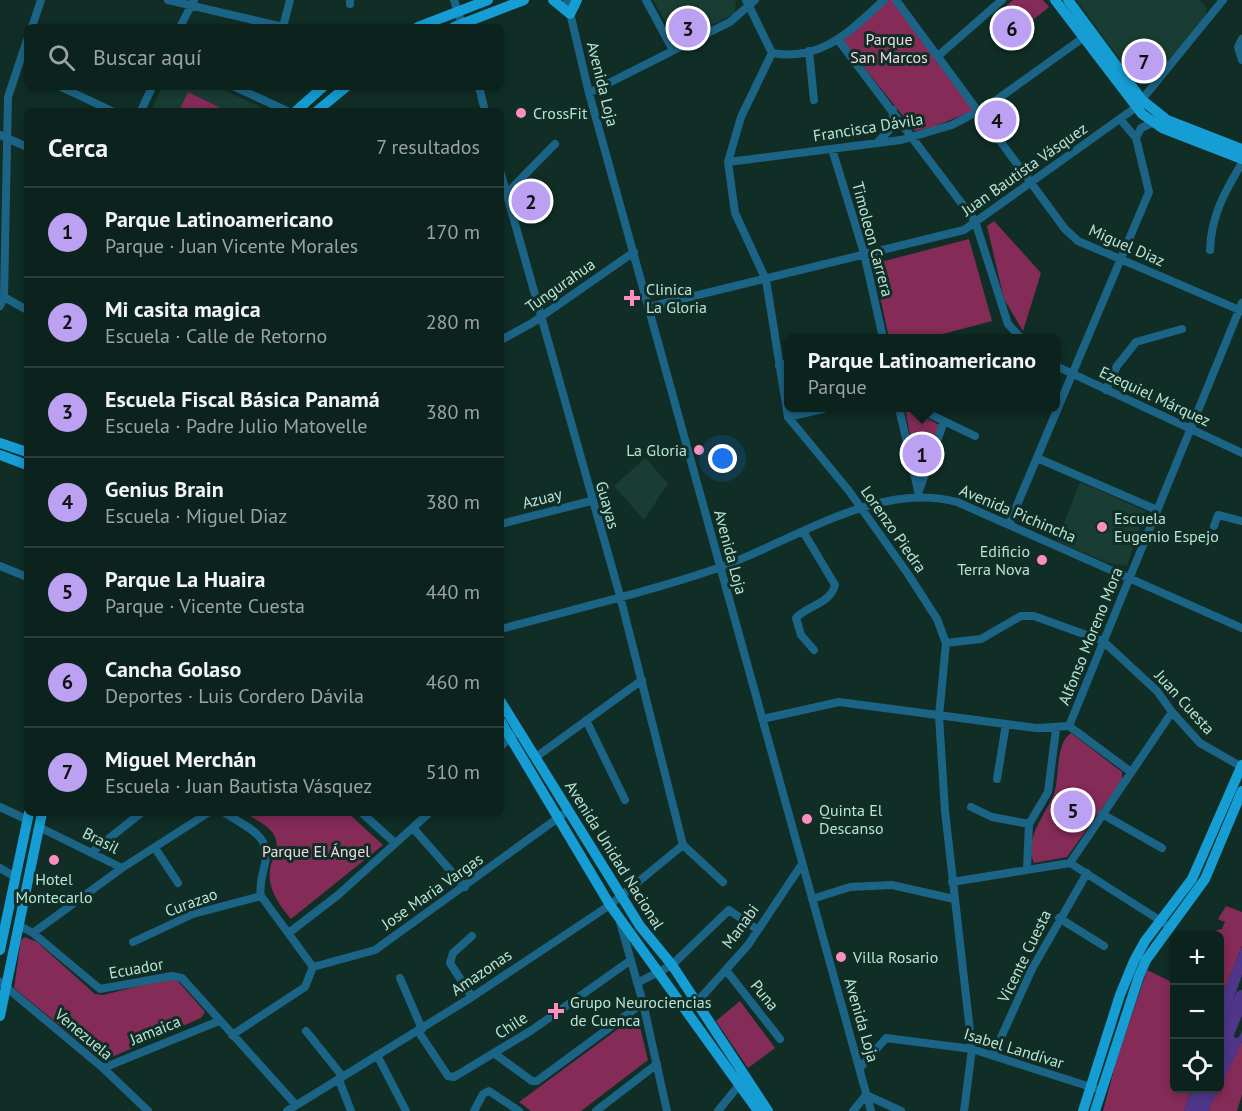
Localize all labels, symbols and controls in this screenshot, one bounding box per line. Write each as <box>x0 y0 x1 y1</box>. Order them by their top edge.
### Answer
pin: 3 <box>668 6 708 51</box>
pin: 6 <box>992 6 1032 51</box>
search box <box>24 24 504 90</box>
park label: Parque San Marcos <box>850 29 928 67</box>
pin: 7 <box>1124 38 1164 84</box>
street label: Avenida Loja <box>583 40 623 128</box>
icon: search <box>45 41 78 74</box>
text: Buscar aquí <box>93 43 202 71</box>
pin: 4 <box>978 98 1016 142</box>
place label: CrossFit <box>533 103 588 123</box>
marker: CrossFit <box>514 106 528 120</box>
street label: Francisca Dávila <box>812 108 924 146</box>
street label: Juan Bautista Vásquez <box>956 118 1091 221</box>
text: Cerca <box>48 131 108 164</box>
text: 7 resultados <box>376 134 480 160</box>
pin: 2 <box>512 178 550 224</box>
street label: Timoleon Carrera <box>848 179 898 299</box>
text: Parque Latinoamericano <box>105 205 333 233</box>
text: 1 <box>62 219 73 245</box>
text: 170 m <box>426 219 480 245</box>
street label: Miguel Diaz <box>1086 219 1168 271</box>
text: Parque · Juan Vicente Morales <box>105 233 358 259</box>
street label: Tungurahua <box>521 254 599 316</box>
place label: Clinica La Gloria <box>646 279 707 317</box>
marker: Clinica La Gloria <box>623 289 641 307</box>
text: Mi casita magica <box>105 295 261 323</box>
text: 2 <box>62 309 73 335</box>
text: 280 m <box>426 309 480 335</box>
text: Escuela · Calle de Retorno <box>105 323 327 349</box>
popup <box>784 334 1060 412</box>
text: Parque Latinoamericano <box>808 346 1036 374</box>
street label: Ezequiel Márquez <box>1096 362 1214 430</box>
text: Parque <box>808 374 867 400</box>
text: Escuela Fiscal Básica Panamá <box>105 385 380 413</box>
text: 3 <box>62 399 73 425</box>
text: 380 m <box>426 399 480 425</box>
text: Escuela · Padre Julio Matovelle <box>105 413 367 439</box>
pin: 1 <box>902 432 942 476</box>
place label: La Gloria <box>626 440 687 460</box>
marker: La Gloria <box>692 443 706 457</box>
your location <box>708 444 737 473</box>
text: Genius Brain <box>105 475 224 503</box>
street label: Guayas <box>592 479 624 531</box>
street label: Avenida Pichincha <box>957 479 1079 547</box>
street label: Lorenzo Piedra <box>857 482 931 576</box>
street label: Azuay <box>520 483 564 513</box>
text: 4 <box>62 489 73 515</box>
text: 380 m <box>426 489 480 515</box>
text: Escuela · Miguel Diaz <box>105 503 287 529</box>
street label: Avenida Loja <box>710 508 752 596</box>
place label: Escuela Eugenio Espejo <box>1114 508 1219 546</box>
marker: Escuela Eugenio Espejo <box>1095 520 1109 534</box>
place label: Edificio Terra Nova <box>957 541 1030 579</box>
marker: Edificio Terra Nova <box>1035 553 1049 567</box>
street label: Alfonso Moreno Mora <box>1053 564 1127 708</box>
text: Parque La Huaira <box>105 565 265 593</box>
text: 5 <box>62 579 73 605</box>
text: 440 m <box>426 579 480 605</box>
text: Parque · Vicente Cuesta <box>105 593 305 619</box>
text: Cancha Golaso <box>105 655 241 683</box>
street label: Juan Cuesta <box>1150 665 1219 738</box>
text: 6 <box>62 669 73 695</box>
text: 460 m <box>426 669 480 695</box>
text: Deportes · Luis Cordero Dávila <box>105 683 364 709</box>
text: Miguel Merchán <box>105 745 256 773</box>
text: 7 <box>62 759 73 785</box>
text: 510 m <box>426 759 480 785</box>
text: Escuela · Juan Bautista Vásquez <box>105 773 372 799</box>
street label: Avenida Unidad Nacional <box>561 777 669 933</box>
pin: 5 <box>1054 788 1092 832</box>
place label: Quinta El Descanso <box>819 800 884 838</box>
marker: Quinta El Descanso <box>800 812 814 826</box>
street label: Brasil <box>79 822 123 858</box>
park label: Parque El Ángel <box>262 841 370 861</box>
street label: Jose Maria Vargas <box>377 848 487 934</box>
marker: Hotel Montecarlo <box>47 853 61 867</box>
place label: Hotel Montecarlo <box>15 869 93 907</box>
street label: Curazao <box>162 883 220 921</box>
street label: Manabi <box>717 900 763 952</box>
street label: Vicente Cuesta <box>993 906 1055 1006</box>
map controls <box>1170 931 1224 1093</box>
button: + <box>1170 931 1224 985</box>
street label: Amazonas <box>447 944 515 1000</box>
place label: Villa Rosario <box>852 947 938 967</box>
marker: Villa Rosario <box>834 950 848 964</box>
street label: Ecuador <box>107 953 165 983</box>
street label: Puna <box>747 976 783 1014</box>
street label: Avenida Loja <box>840 976 884 1064</box>
button: − <box>1170 985 1224 1039</box>
place label: Grupo Neurociencias de Cuenca <box>570 992 712 1030</box>
marker: Grupo Neurociencias de Cuenca <box>547 1002 565 1020</box>
street label: Venezuela <box>50 1003 117 1064</box>
street label: Chile <box>491 1007 531 1043</box>
street label: Jamaica <box>126 1011 183 1050</box>
street label: Isabel Landívar <box>962 1023 1067 1073</box>
button: locate <box>1170 1039 1224 1093</box>

